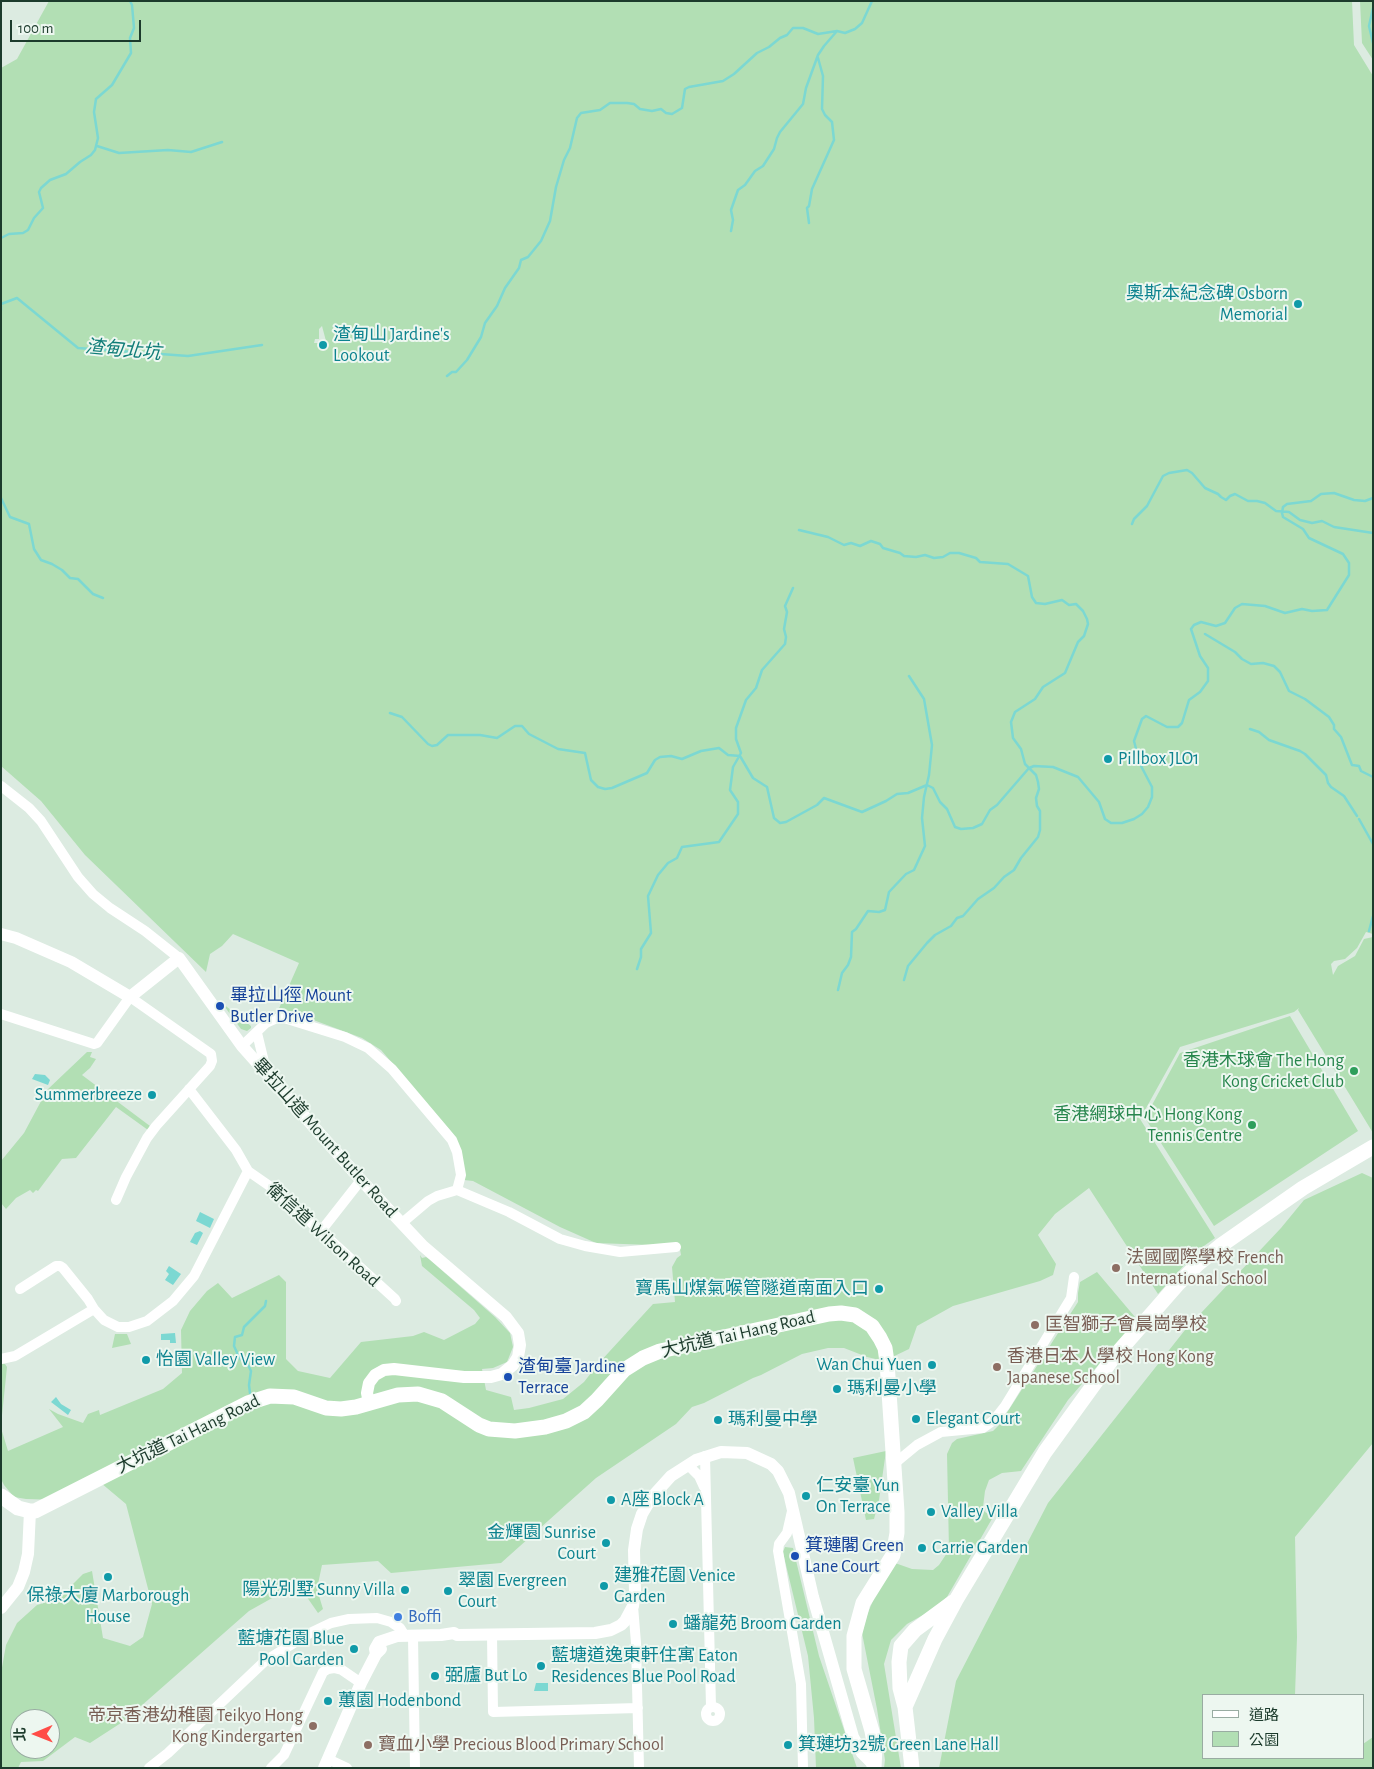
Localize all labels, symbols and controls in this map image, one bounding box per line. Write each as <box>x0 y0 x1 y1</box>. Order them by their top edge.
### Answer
scale bar <box>12 10 144 42</box>
text: 100 m <box>18 21 53 36</box>
place label: 奧斯本紀念碑 Osborn Memorial <box>1126 283 1288 326</box>
marker: 奧斯本紀念碑 Osborn Memorial <box>1292 298 1304 310</box>
place label: 渣甸山 Jardine's Lookout <box>333 324 450 366</box>
water label: 渣甸北坑 <box>84 335 162 365</box>
marker: 渣甸山 Jardine's Lookout <box>317 339 329 351</box>
place label: Pillbox JLO1 <box>1118 748 1199 770</box>
marker: Pillbox JLO1 <box>1102 753 1114 765</box>
place label: 畢拉山徑 Mount Butler Drive <box>230 985 352 1028</box>
marker: 畢拉山徑 Mount Butler Drive <box>214 1000 226 1012</box>
place label: 香港木球會 The Hong Kong Cricket Club <box>1183 1050 1344 1092</box>
street label: 畢拉山道 Mount Butler Road <box>248 1054 402 1222</box>
marker: 香港木球會 The Hong Kong Cricket Club <box>1348 1065 1360 1077</box>
place label: Summerbreeze <box>35 1084 142 1106</box>
marker: Summerbreeze <box>146 1089 158 1101</box>
place label: 香港網球中心 Hong Kong Tennis Centre <box>1053 1104 1242 1146</box>
marker: 香港網球中心 Hong Kong Tennis Centre <box>1246 1119 1258 1131</box>
street label: 衛信道 Wilson Road <box>262 1178 384 1292</box>
place label: 法國國際學校 French International School <box>1126 1247 1284 1290</box>
marker: 法國國際學校 French International School <box>1110 1262 1122 1274</box>
place label: 寶馬山煤氣喉管隧道南面入口 <box>635 1278 869 1300</box>
marker: 寶馬山煤氣喉管隧道南面入口 <box>873 1283 885 1295</box>
street label: 大坑道 Tai Hang Road <box>659 1306 817 1362</box>
place label: 匡智獅子會晨崗學校 <box>1045 1314 1207 1336</box>
marker: 匡智獅子會晨崗學校 <box>1029 1319 1041 1331</box>
place label: 香港日本人學校 Hong Kong Japanese School <box>1007 1346 1214 1388</box>
place label: 怡園 Valley View <box>156 1349 275 1371</box>
marker: 怡園 Valley View <box>140 1354 152 1366</box>
place label: Wan Chui Yuen <box>816 1354 922 1376</box>
place label: 渣甸臺 Jardine Terrace <box>518 1356 625 1398</box>
marker: Wan Chui Yuen <box>926 1359 938 1371</box>
marker: 香港日本人學校 Hong Kong Japanese School <box>991 1361 1003 1373</box>
marker: 渣甸臺 Jardine Terrace <box>502 1371 514 1383</box>
place label: 瑪利曼小學 <box>847 1378 937 1400</box>
marker: 瑪利曼小學 <box>831 1383 843 1395</box>
street label: 大坑道 Tai Hang Road <box>113 1390 263 1478</box>
place label: Elegant Court <box>926 1408 1020 1430</box>
place label: 瑪利曼中學 <box>728 1409 818 1431</box>
marker: Elegant Court <box>910 1413 922 1425</box>
marker: 瑪利曼中學 <box>712 1414 724 1426</box>
place label: 仁安臺 Yun On Terrace <box>816 1475 900 1518</box>
place label: A座 Block A <box>621 1489 704 1511</box>
marker: 仁安臺 Yun On Terrace <box>800 1490 812 1502</box>
marker: A座 Block A <box>605 1494 617 1506</box>
place label: Valley Villa <box>941 1501 1018 1523</box>
marker: Valley Villa <box>925 1506 937 1518</box>
place label: 金輝園 Sunrise Court <box>487 1522 596 1565</box>
place label: 箕璉閣 Green Lane Court <box>805 1535 904 1578</box>
marker: 金輝園 Sunrise Court <box>600 1537 612 1549</box>
place label: Carrie Garden <box>932 1537 1028 1559</box>
marker: Carrie Garden <box>916 1542 928 1554</box>
marker: 箕璉閣 Green Lane Court <box>789 1550 801 1562</box>
place label: 建雅花園 Venice Garden <box>614 1565 735 1608</box>
place label: 翠園 Evergreen Court <box>458 1570 567 1612</box>
marker: 保祿大廈 Marborough House <box>102 1571 114 1583</box>
place label: 陽光別墅 Sunny Villa <box>242 1579 395 1601</box>
marker: 建雅花園 Venice Garden <box>598 1580 610 1592</box>
marker: 陽光別墅 Sunny Villa <box>399 1584 411 1596</box>
place label: 保祿大廈 Marborough House <box>27 1585 189 1628</box>
marker: 翠園 Evergreen Court <box>442 1585 454 1597</box>
place label: Boffi <box>408 1606 441 1628</box>
marker: Boffi <box>392 1611 404 1623</box>
place label: 蟠龍苑 Broom Garden <box>683 1613 842 1635</box>
marker: 蟠龍苑 Broom Garden <box>667 1618 679 1630</box>
place label: 藍塘花園 Blue Pool Garden <box>237 1628 344 1670</box>
marker: 藍塘花園 Blue Pool Garden <box>348 1643 360 1655</box>
place label: 藍塘道逸東軒住寓 Eaton Residences Blue Pool Road <box>551 1645 738 1688</box>
marker: 藍塘道逸東軒住寓 Eaton Residences Blue Pool Road <box>535 1660 547 1672</box>
place label: 弼廬 But Lo <box>445 1665 528 1687</box>
marker: 弼廬 But Lo <box>429 1670 441 1682</box>
place label: 蕙園 Hodenbond <box>338 1690 461 1712</box>
legend <box>1202 1694 1364 1759</box>
marker: 蕙園 Hodenbond <box>322 1695 334 1707</box>
place label: 帝京香港幼稚園 Teikyo Hong Kong Kindergarten <box>88 1705 303 1748</box>
text: 道路 <box>1249 1708 1279 1723</box>
north arrow <box>10 1709 60 1759</box>
marker: 帝京香港幼稚園 Teikyo Hong Kong Kindergarten <box>307 1720 319 1732</box>
text: 北 <box>14 1727 28 1741</box>
text: 公園 <box>1249 1733 1279 1748</box>
place label: 寶血小學 Precious Blood Primary School <box>378 1734 664 1756</box>
place label: 箕璉坊32號 Green Lane Hall <box>798 1734 999 1756</box>
marker: 寶血小學 Precious Blood Primary School <box>362 1739 374 1751</box>
marker: 箕璉坊32號 Green Lane Hall <box>782 1739 794 1751</box>

